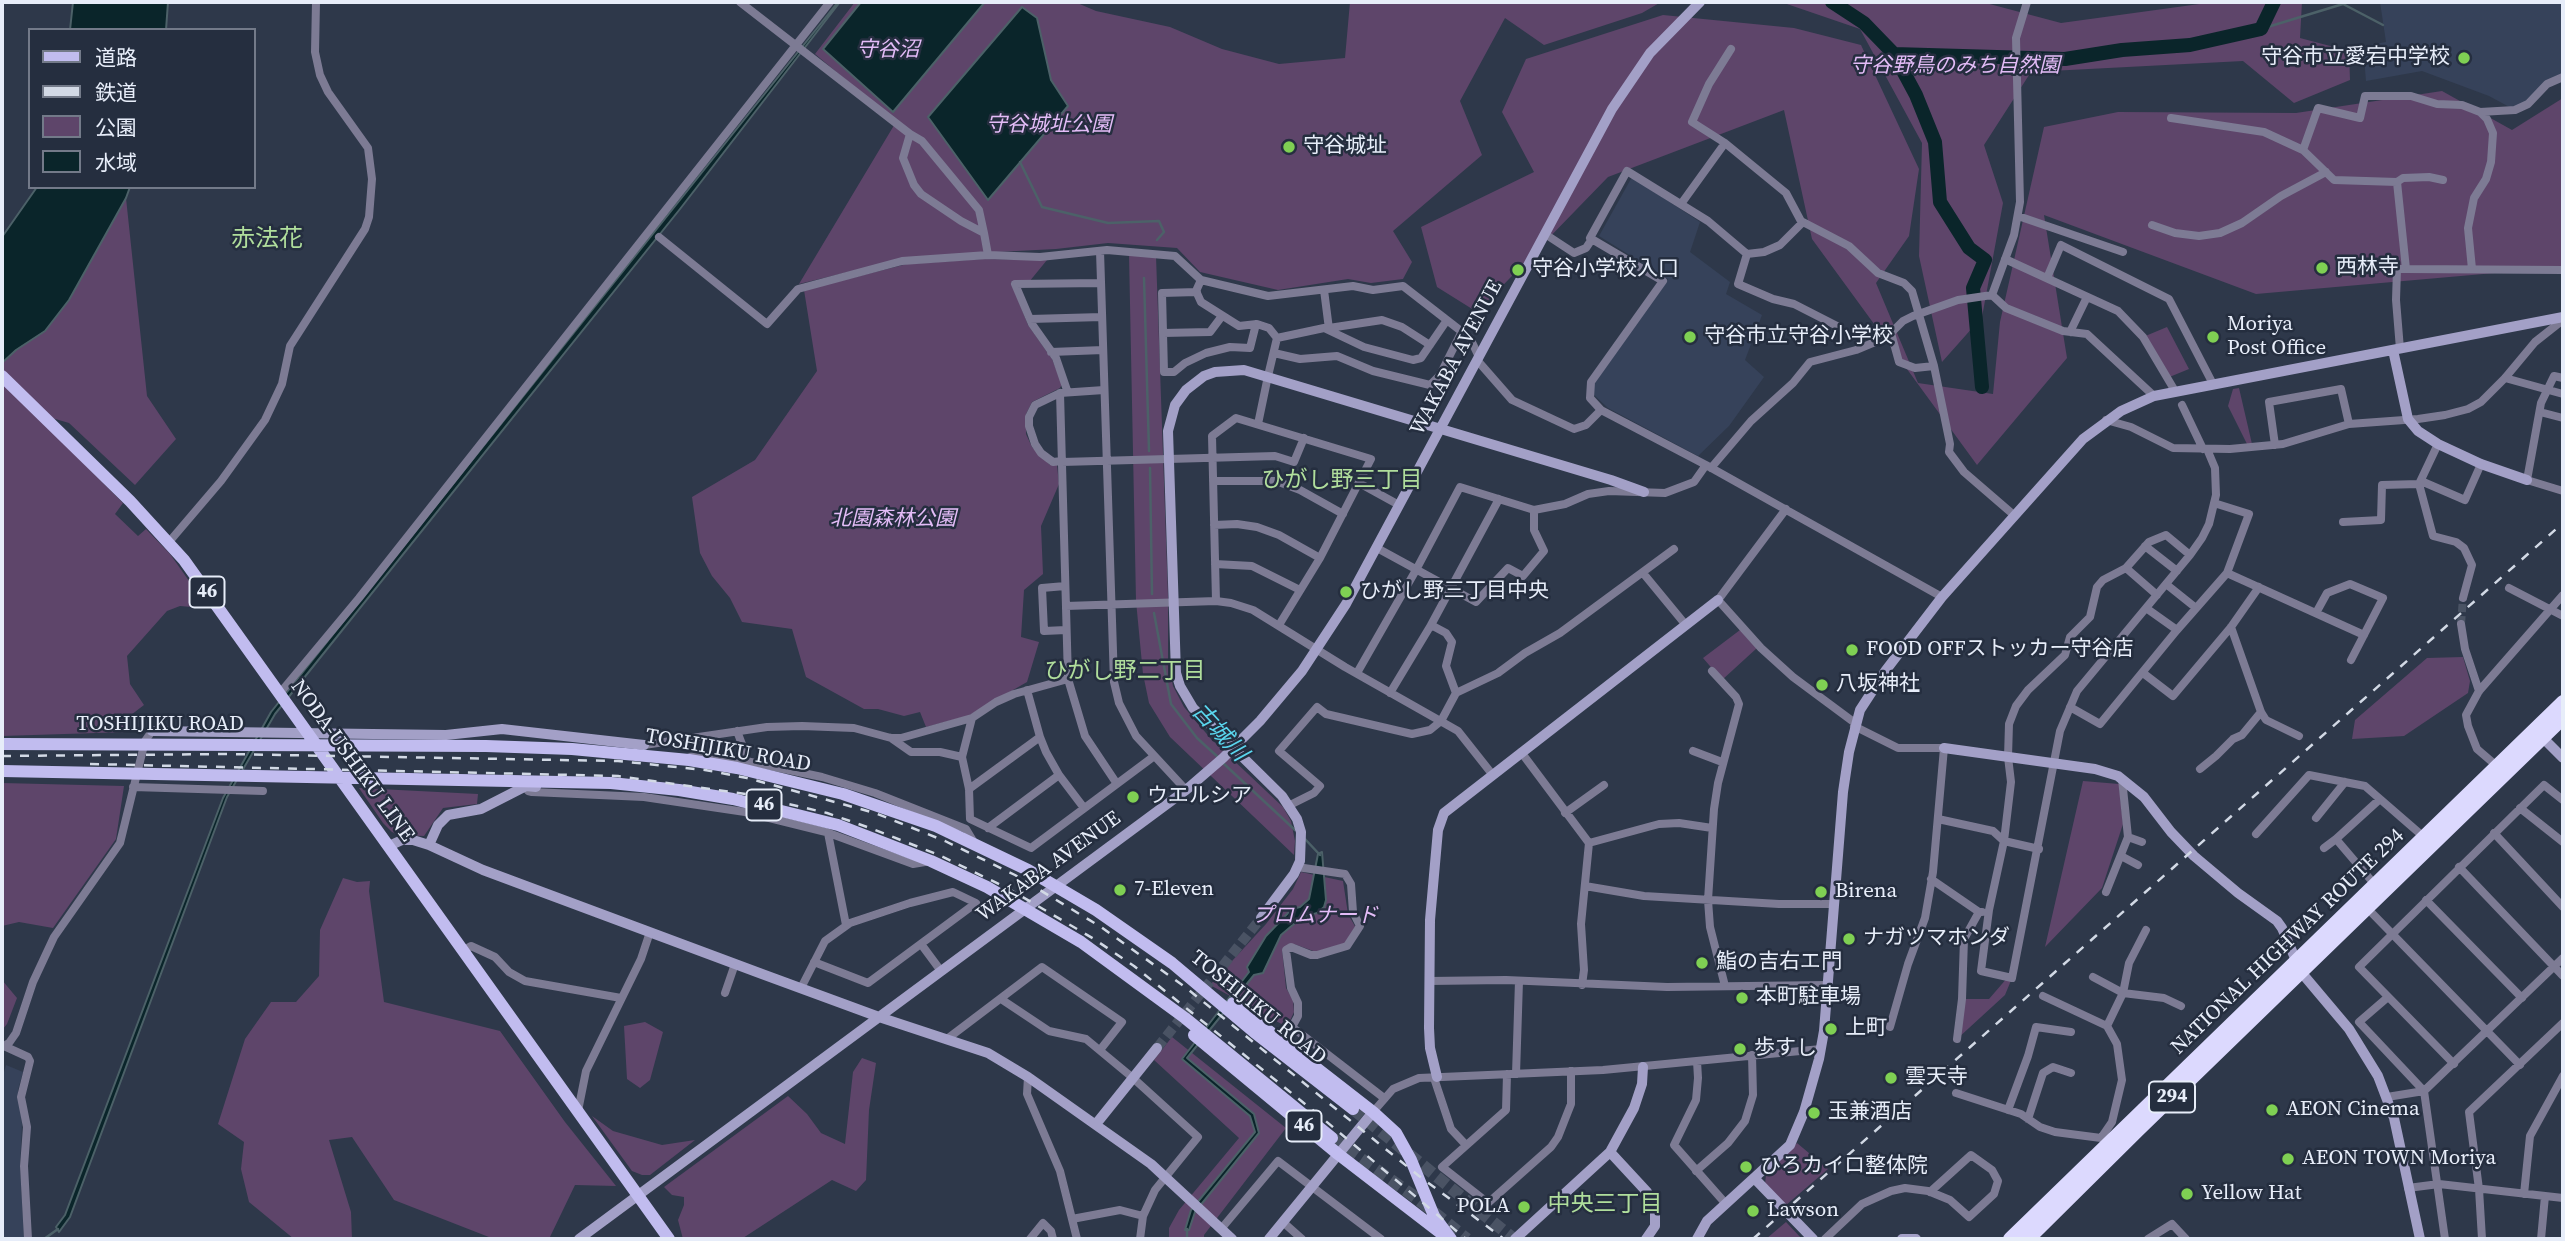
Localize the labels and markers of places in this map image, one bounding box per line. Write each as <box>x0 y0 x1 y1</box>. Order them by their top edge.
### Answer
place label: 守谷市立愛宕中学校 <box>2261 45 2450 71</box>
marker: 守谷市立愛宕中学校 <box>2456 50 2472 66</box>
place label: 守谷城址 <box>1303 134 1387 160</box>
marker: 守谷城址 <box>1281 139 1297 155</box>
place label: 西林寺 <box>2336 255 2399 281</box>
place label: 守谷小学校入口 <box>1532 257 1679 283</box>
marker: 西林寺 <box>2314 260 2330 276</box>
marker: 守谷小学校入口 <box>1510 262 1526 278</box>
place label: Moriya Post Office <box>2227 312 2326 362</box>
place label: 守谷市立守谷小学校 <box>1704 324 1893 350</box>
marker: 守谷市立守谷小学校 <box>1682 329 1698 345</box>
marker: Moriya Post Office <box>2205 329 2221 345</box>
place label: ひがし野三丁目中央 <box>1360 579 1549 605</box>
marker: ひがし野三丁目中央 <box>1338 584 1354 600</box>
place label: FOOD OFFストッカー守谷店 <box>1866 637 2134 663</box>
marker: FOOD OFFストッカー守谷店 <box>1844 642 1860 658</box>
place label: 八坂神社 <box>1836 672 1920 698</box>
marker: 八坂神社 <box>1814 677 1830 693</box>
place label: ウエルシア <box>1147 784 1252 810</box>
marker: ウエルシア <box>1125 789 1141 805</box>
place label: 7-Eleven <box>1134 877 1214 903</box>
place label: Birena <box>1835 879 1897 905</box>
marker: 7-Eleven <box>1112 882 1128 898</box>
marker: Birena <box>1813 884 1829 900</box>
place label: ナガツマホンダ <box>1863 926 2010 952</box>
marker: ナガツマホンダ <box>1841 931 1857 947</box>
place label: 鮨の吉右エ門 <box>1716 950 1842 976</box>
marker: 鮨の吉右エ門 <box>1694 955 1710 971</box>
place label: 本町駐車場 <box>1756 985 1861 1011</box>
marker: 本町駐車場 <box>1734 990 1750 1006</box>
place label: 上町 <box>1845 1016 1887 1042</box>
marker: 上町 <box>1823 1021 1839 1037</box>
place label: 歩すし <box>1754 1036 1817 1062</box>
marker: 歩すし <box>1732 1041 1748 1057</box>
place label: 雲天寺 <box>1905 1065 1968 1091</box>
marker: 雲天寺 <box>1883 1070 1899 1086</box>
place label: AEON Cinema <box>2286 1097 2420 1123</box>
place label: 玉兼酒店 <box>1828 1100 1912 1126</box>
marker: AEON Cinema <box>2264 1102 2280 1118</box>
marker: 玉兼酒店 <box>1806 1105 1822 1121</box>
place label: AEON TOWN Moriya <box>2302 1146 2496 1172</box>
marker: AEON TOWN Moriya <box>2280 1151 2296 1167</box>
place label: ひろカイロ整体院 <box>1760 1154 1928 1180</box>
marker: ひろカイロ整体院 <box>1738 1159 1754 1175</box>
place label: Yellow Hat <box>2201 1181 2302 1207</box>
marker: Yellow Hat <box>2179 1186 2195 1202</box>
place label: POLA <box>1457 1194 1510 1220</box>
place label: Lawson <box>1767 1198 1839 1224</box>
marker: POLA <box>1516 1199 1532 1215</box>
marker: Lawson <box>1745 1203 1761 1219</box>

